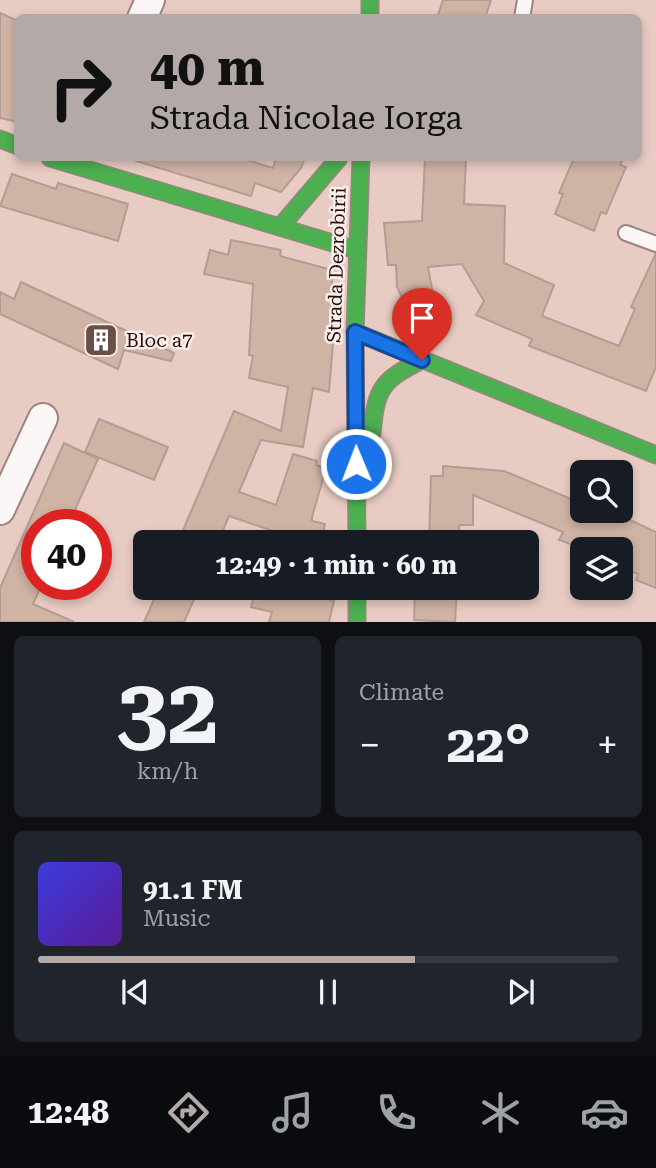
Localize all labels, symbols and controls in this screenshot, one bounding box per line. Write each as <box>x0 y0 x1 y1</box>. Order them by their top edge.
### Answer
text: 40 m <box>150 40 265 97</box>
icon: right <box>35 42 126 133</box>
text: Strada Nicolae Iorga <box>150 99 462 137</box>
street label: Strada Dezrobirii <box>322 187 351 343</box>
pin <box>392 288 452 360</box>
icon: arrive <box>403 299 441 337</box>
building icon: Bloc a7 <box>82 321 120 359</box>
place label: Bloc a7 <box>126 329 193 352</box>
position arrow <box>319 427 393 501</box>
map controls <box>570 460 633 600</box>
button: search <box>570 460 633 523</box>
speed limit sign: 40 <box>21 509 112 600</box>
button: layers <box>570 537 633 600</box>
text: 12:49 · 1 min · 60 m <box>215 550 457 580</box>
text: 32 <box>117 659 218 765</box>
text: Climate <box>359 679 444 706</box>
text: 22° <box>446 714 531 775</box>
text: − <box>359 723 380 767</box>
text: + <box>597 723 618 767</box>
text: km/h <box>137 758 198 785</box>
text: 91.1 FM <box>143 875 243 905</box>
text: Music <box>143 905 210 932</box>
icon: previous <box>116 973 154 1011</box>
icon: pause <box>309 973 347 1011</box>
icon: next <box>502 973 540 1011</box>
icon: directions <box>164 1088 213 1137</box>
icon: music <box>268 1088 317 1137</box>
icon: phone <box>372 1088 421 1137</box>
icon: climate <box>476 1088 525 1137</box>
icon: car <box>580 1088 629 1137</box>
text: 12:48 <box>27 1093 109 1131</box>

